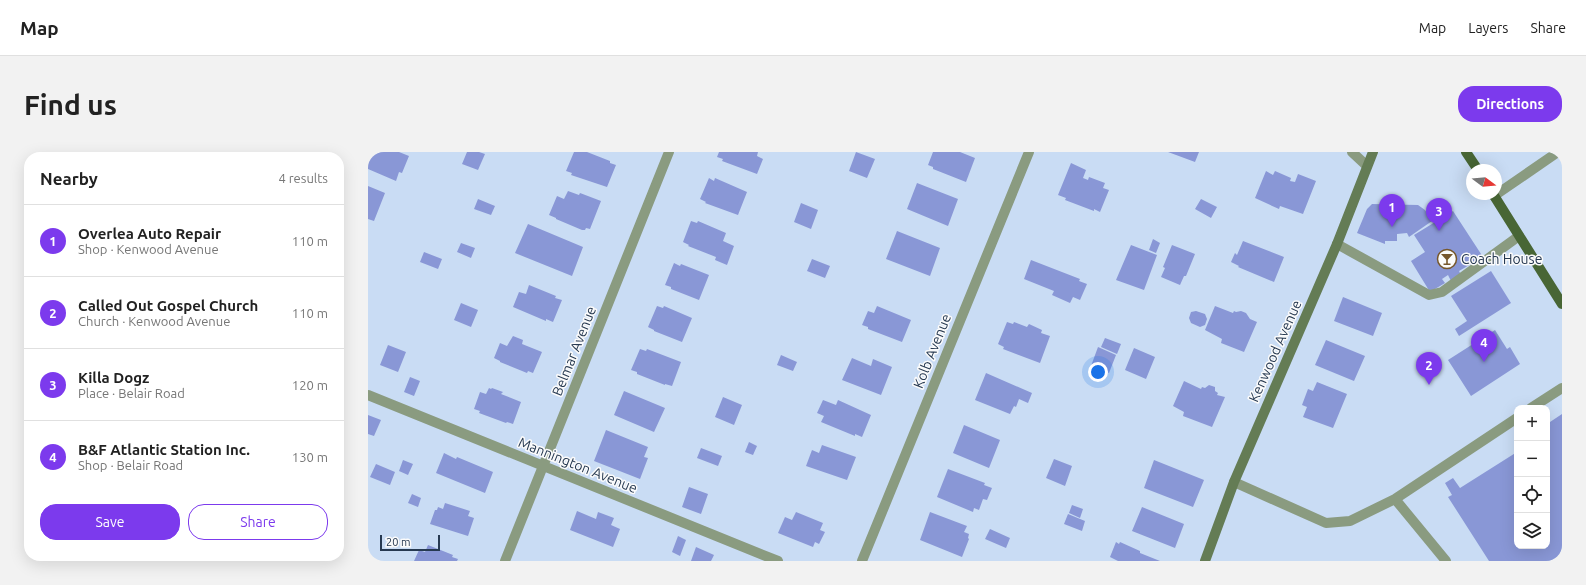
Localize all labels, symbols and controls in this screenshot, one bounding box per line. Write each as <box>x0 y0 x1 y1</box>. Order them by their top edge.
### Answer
text: Map <box>20 17 59 39</box>
text: Map <box>1419 20 1446 36</box>
text: Layers <box>1468 20 1508 36</box>
text: Share <box>1530 20 1566 36</box>
button: Directions <box>1458 86 1562 122</box>
text: Find us <box>24 89 117 120</box>
north arrow <box>1466 164 1502 200</box>
text: Nearby <box>40 169 98 188</box>
text: 4 results <box>278 171 328 185</box>
pin: 1 <box>1379 194 1405 227</box>
pin: 3 <box>1426 198 1452 231</box>
text: Overlea Auto Repair <box>78 225 221 242</box>
text: 1 <box>49 234 57 248</box>
text: 110 m <box>292 234 328 248</box>
text: Shop · Kenwood Avenue <box>78 242 219 256</box>
bar icon: Coach House <box>1436 248 1458 270</box>
place label: Coach House <box>1461 251 1542 267</box>
text: Called Out Gospel Church <box>78 297 258 314</box>
street label: Kenwood Avenue <box>1245 298 1305 404</box>
street label: Belmar Avenue <box>549 304 599 398</box>
text: 2 <box>49 306 57 320</box>
text: 110 m <box>292 306 328 320</box>
street label: Kolb Avenue <box>910 311 954 391</box>
text: Church · Kenwood Avenue <box>78 314 230 328</box>
pin: 4 <box>1471 329 1497 362</box>
pin: 2 <box>1416 352 1442 385</box>
your location <box>1088 362 1108 382</box>
text: Killa Dogz <box>78 369 149 386</box>
text: 3 <box>49 378 57 392</box>
text: 120 m <box>292 378 328 392</box>
text: Place · Belair Road <box>78 386 185 400</box>
map controls <box>1514 405 1550 549</box>
button: + <box>1514 405 1550 441</box>
street label: Mannington Avenue <box>516 434 640 496</box>
text: B&F Atlantic Station Inc. <box>78 441 250 458</box>
button: − <box>1514 441 1550 477</box>
text: 4 <box>49 450 57 464</box>
text: 130 m <box>292 450 328 464</box>
text: Shop · Belair Road <box>78 458 183 472</box>
button: locate <box>1514 477 1550 513</box>
button: Save <box>40 504 180 540</box>
button: Share <box>188 504 328 540</box>
button: layers <box>1514 513 1550 549</box>
scale bar <box>380 533 440 552</box>
text: 20 m <box>386 536 410 548</box>

